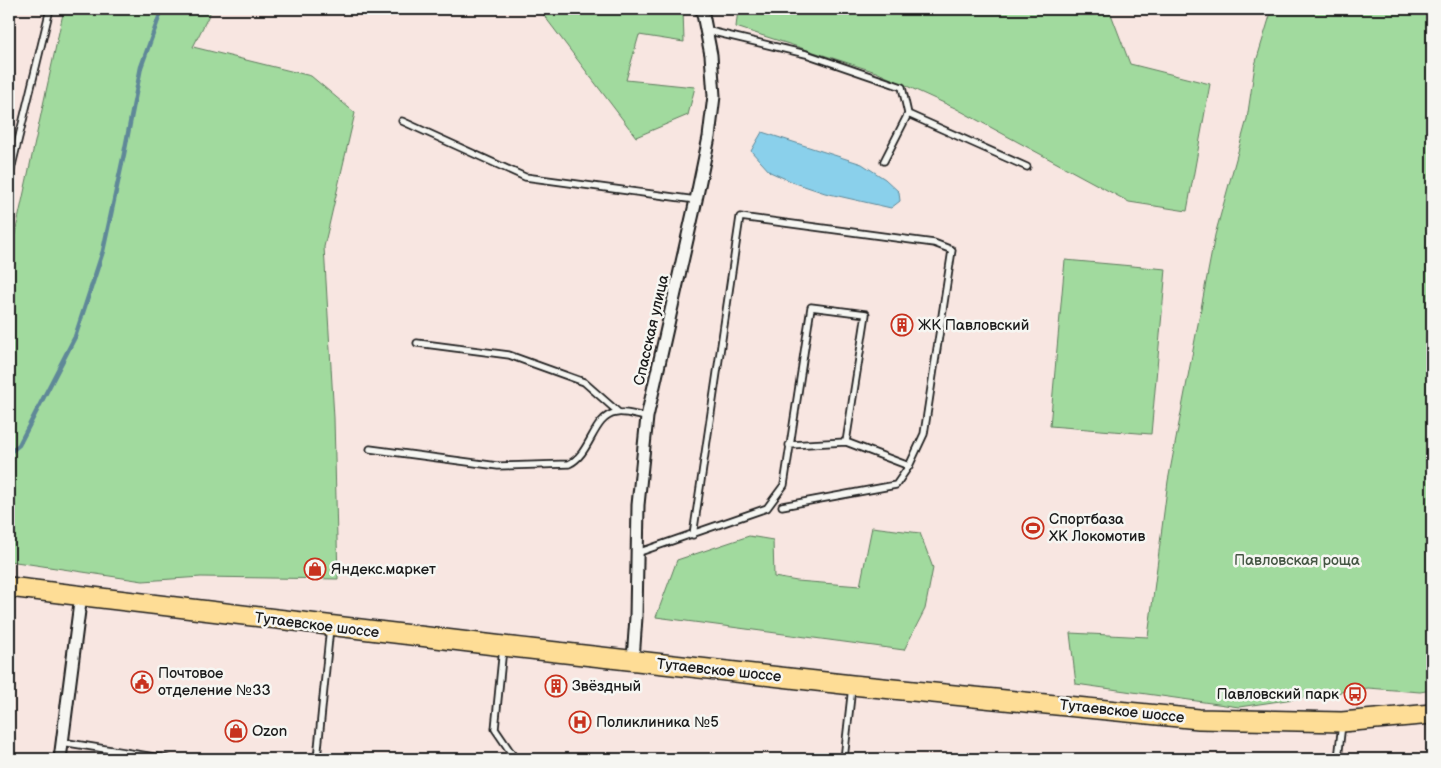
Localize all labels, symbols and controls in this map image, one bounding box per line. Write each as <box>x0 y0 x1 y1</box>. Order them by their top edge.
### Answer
street label: Спасская улица <box>630 273 673 387</box>
building icon: ЖК Павловский <box>890 313 914 337</box>
place label: ЖК Павловский <box>918 316 1029 335</box>
place label: Спортбаза ХК Локомотив <box>1049 510 1145 546</box>
sports icon: Спортбаза ХК Локомотив <box>1021 516 1045 540</box>
park label: Павловская роща <box>1234 551 1360 570</box>
shop icon: Яндекс.маркет <box>303 557 327 581</box>
place label: Яндекс.маркет <box>331 560 436 579</box>
street label: Тутаевское шоссе <box>254 608 380 643</box>
street label: Тутаевское шоссе <box>656 655 782 686</box>
place label: Почтовое отделение №33 <box>158 664 271 700</box>
public building icon: Почтовое отделение №33 <box>130 670 154 694</box>
building icon: Звёздный <box>544 674 568 698</box>
place label: Звёздный <box>572 677 641 696</box>
bus stop icon: Павловский парк <box>1343 682 1367 706</box>
place label: Павловский парк <box>1217 685 1339 704</box>
street label: Тутаевское шоссе <box>1059 696 1185 727</box>
hospital icon: Поликлиника №5 <box>568 710 592 734</box>
place label: Поликлиника №5 <box>596 713 719 732</box>
shop icon: Ozon <box>224 719 248 743</box>
place label: Ozon <box>252 722 287 741</box>

